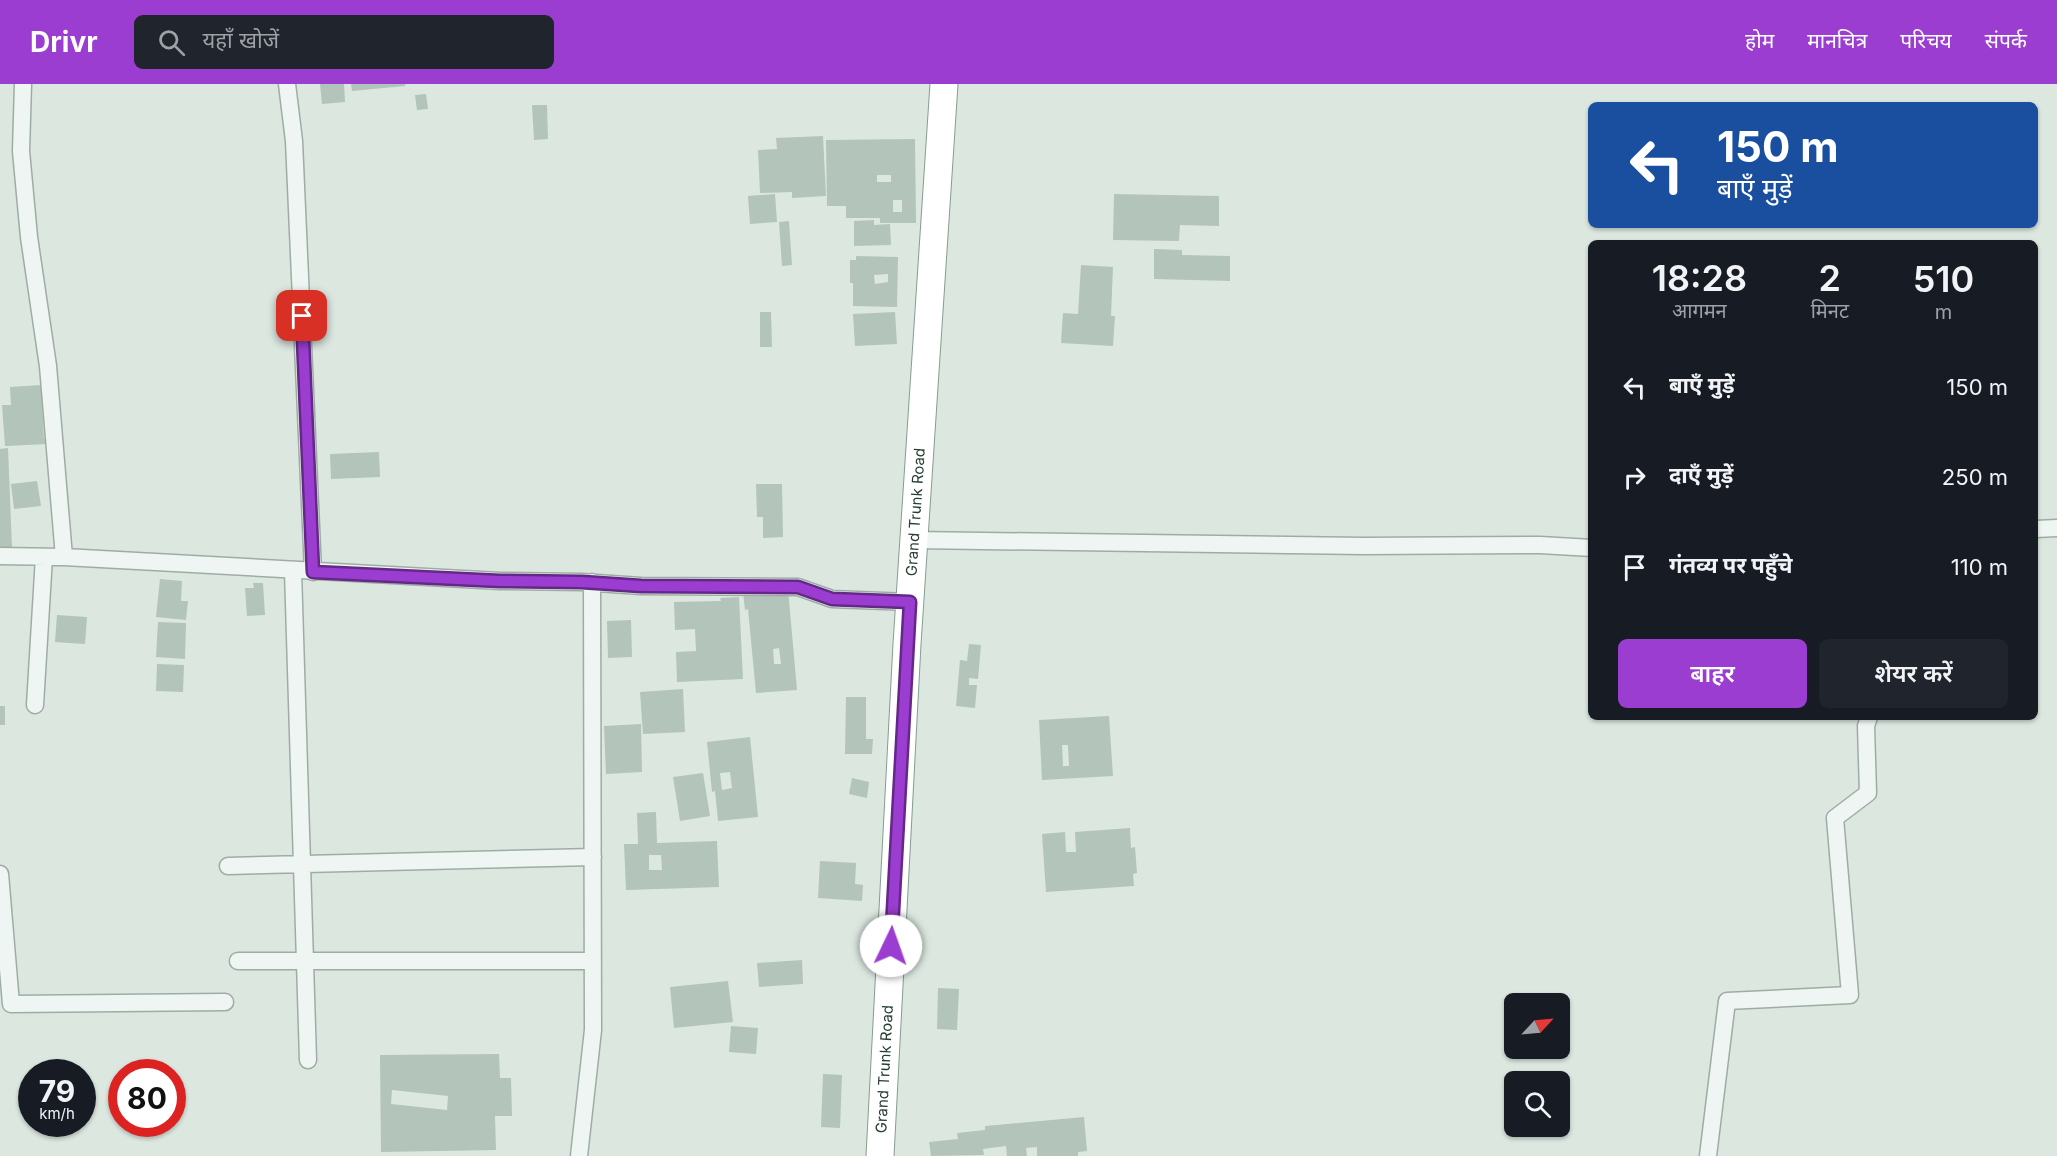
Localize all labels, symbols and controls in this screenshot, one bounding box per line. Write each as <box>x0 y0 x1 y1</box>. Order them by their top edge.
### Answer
search box <box>134 15 554 69</box>
text: Drivr <box>30 25 98 59</box>
icon: search <box>155 26 188 59</box>
text: यहाँ खोजें <box>203 27 279 53</box>
text: होम <box>1745 28 1774 53</box>
text: मानचित्र <box>1807 28 1867 53</box>
text: परिचय <box>1900 28 1952 53</box>
text: संपर्क <box>1985 28 2027 53</box>
text: 150 m <box>1717 121 1839 172</box>
icon: left <box>1618 126 1696 204</box>
text: बाएँ मुड़ें <box>1717 172 1793 205</box>
text: 18:28 <box>1652 256 1747 300</box>
text: 2 <box>1819 256 1841 300</box>
text: 510 <box>1913 257 1974 301</box>
pin <box>276 290 327 341</box>
icon: arrive <box>285 299 318 332</box>
text: आगमन <box>1672 299 1727 323</box>
text: मिनट <box>1811 299 1849 323</box>
text: m <box>1935 300 1952 324</box>
icon: left <box>1618 371 1651 404</box>
text: बाएँ मुड़ें <box>1669 372 1735 398</box>
text: 150 m <box>1946 374 2008 400</box>
street label: Grand Trunk Road <box>902 447 929 577</box>
icon: right <box>1618 461 1651 494</box>
text: दाएँ मुड़ें <box>1669 462 1733 488</box>
text: 250 m <box>1942 464 2008 490</box>
icon: arrive <box>1618 551 1651 584</box>
text: गंतव्य पर पहुँचे <box>1669 552 1793 578</box>
text: 110 m <box>1951 554 2008 580</box>
button: बाहर <box>1618 639 1807 708</box>
button: शेयर करें <box>1819 639 2008 708</box>
position arrow <box>859 914 923 978</box>
north arrow <box>1504 993 1570 1059</box>
map controls <box>1504 993 1570 1137</box>
street label: Grand Trunk Road <box>871 1004 897 1134</box>
speed limit sign: 80 <box>108 1059 186 1137</box>
button: search <box>1504 1071 1570 1137</box>
text: 79 <box>39 1073 75 1109</box>
text: km/h <box>39 1104 75 1123</box>

